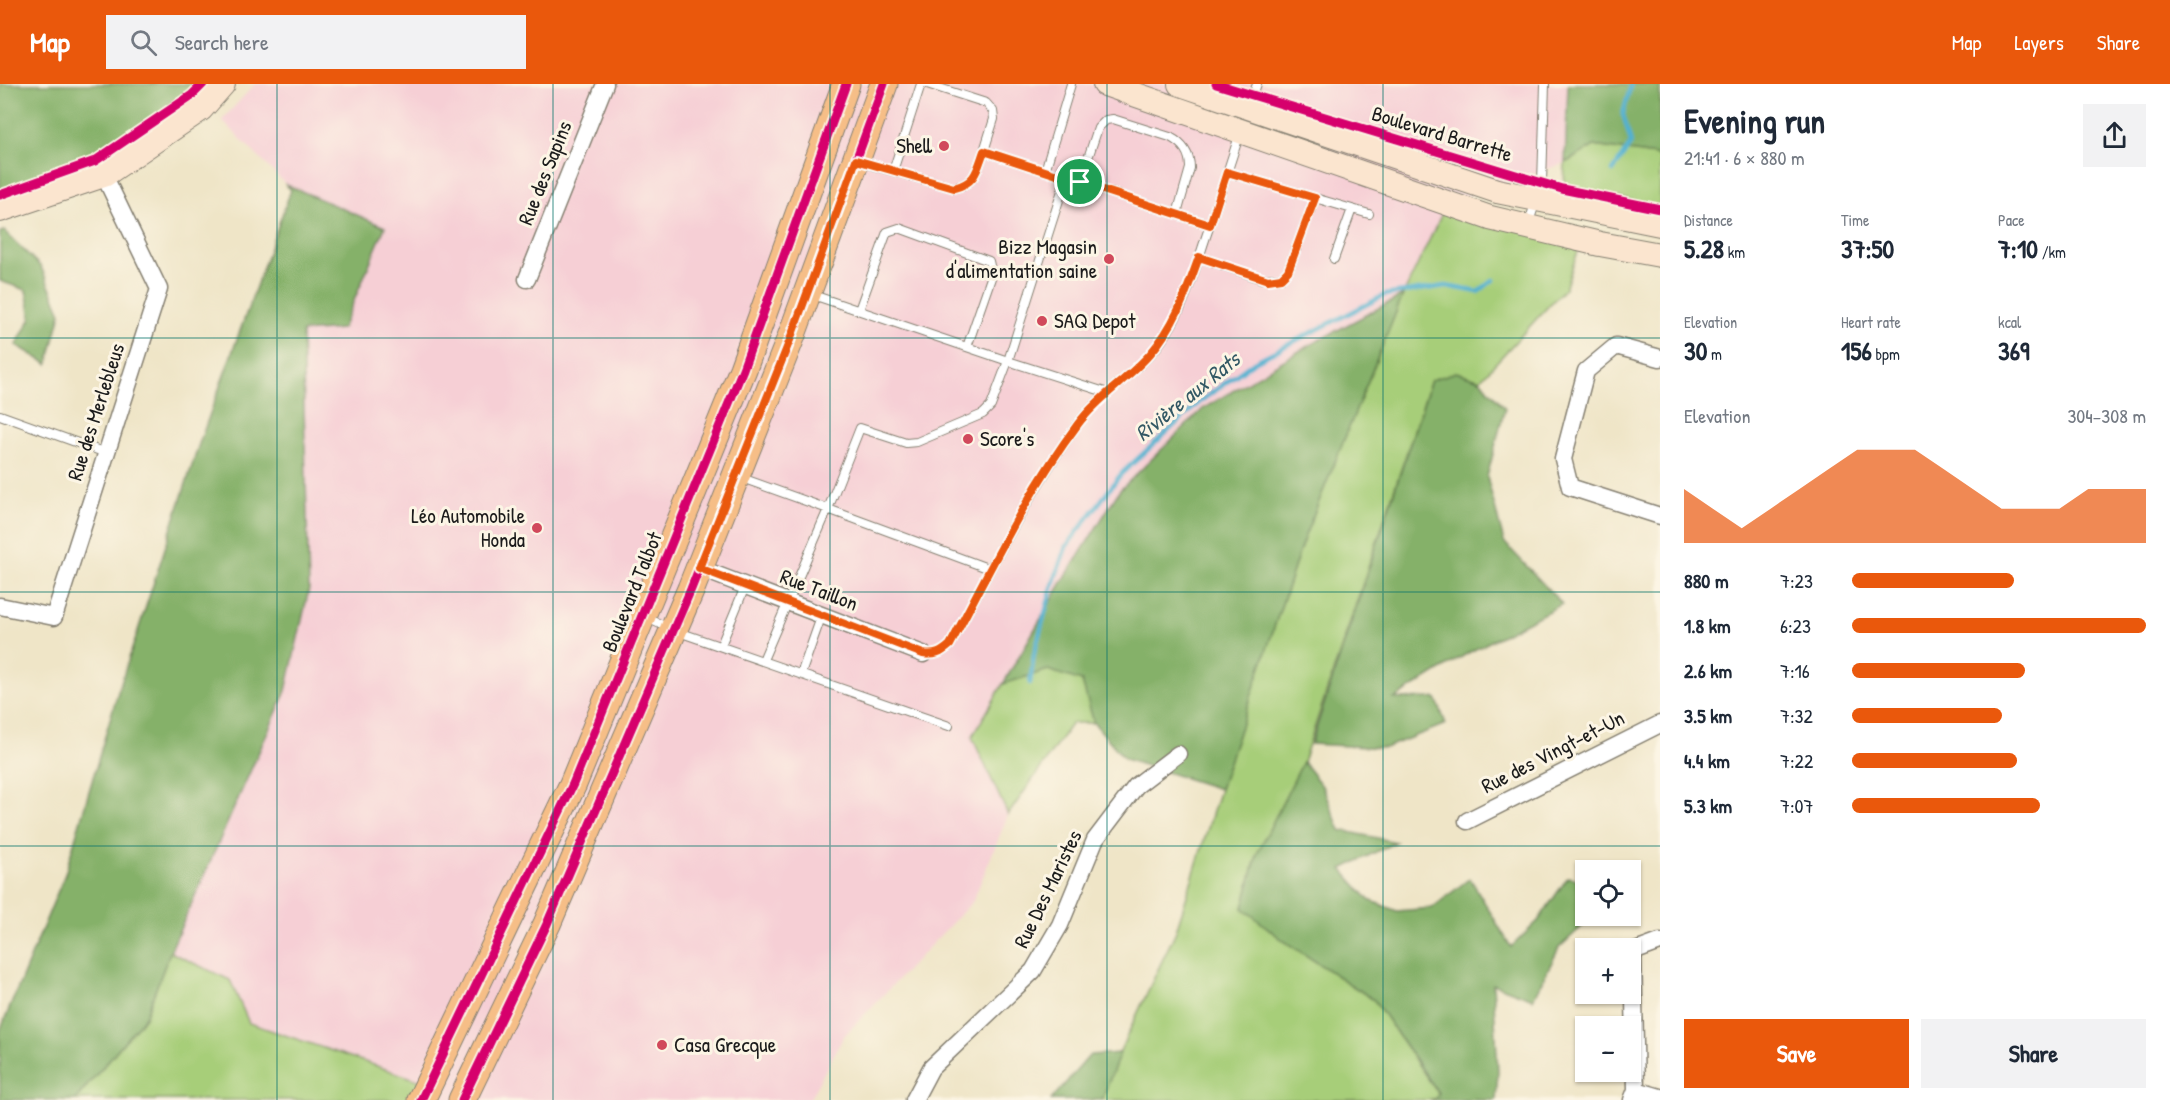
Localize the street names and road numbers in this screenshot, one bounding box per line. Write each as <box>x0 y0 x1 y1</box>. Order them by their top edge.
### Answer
street label: Boulevard Barrette <box>1368 98 1516 169</box>
street label: Rue des Sapins <box>511 117 579 229</box>
street label: Rue des Merlebleus <box>60 340 131 484</box>
street label: Boulevard Talbot <box>594 527 669 656</box>
street label: Rue Taillon <box>776 561 862 618</box>
street label: Rue des Vingt-et-Un <box>1476 703 1629 800</box>
street label: Rue Des Maristes <box>1007 825 1089 952</box>

